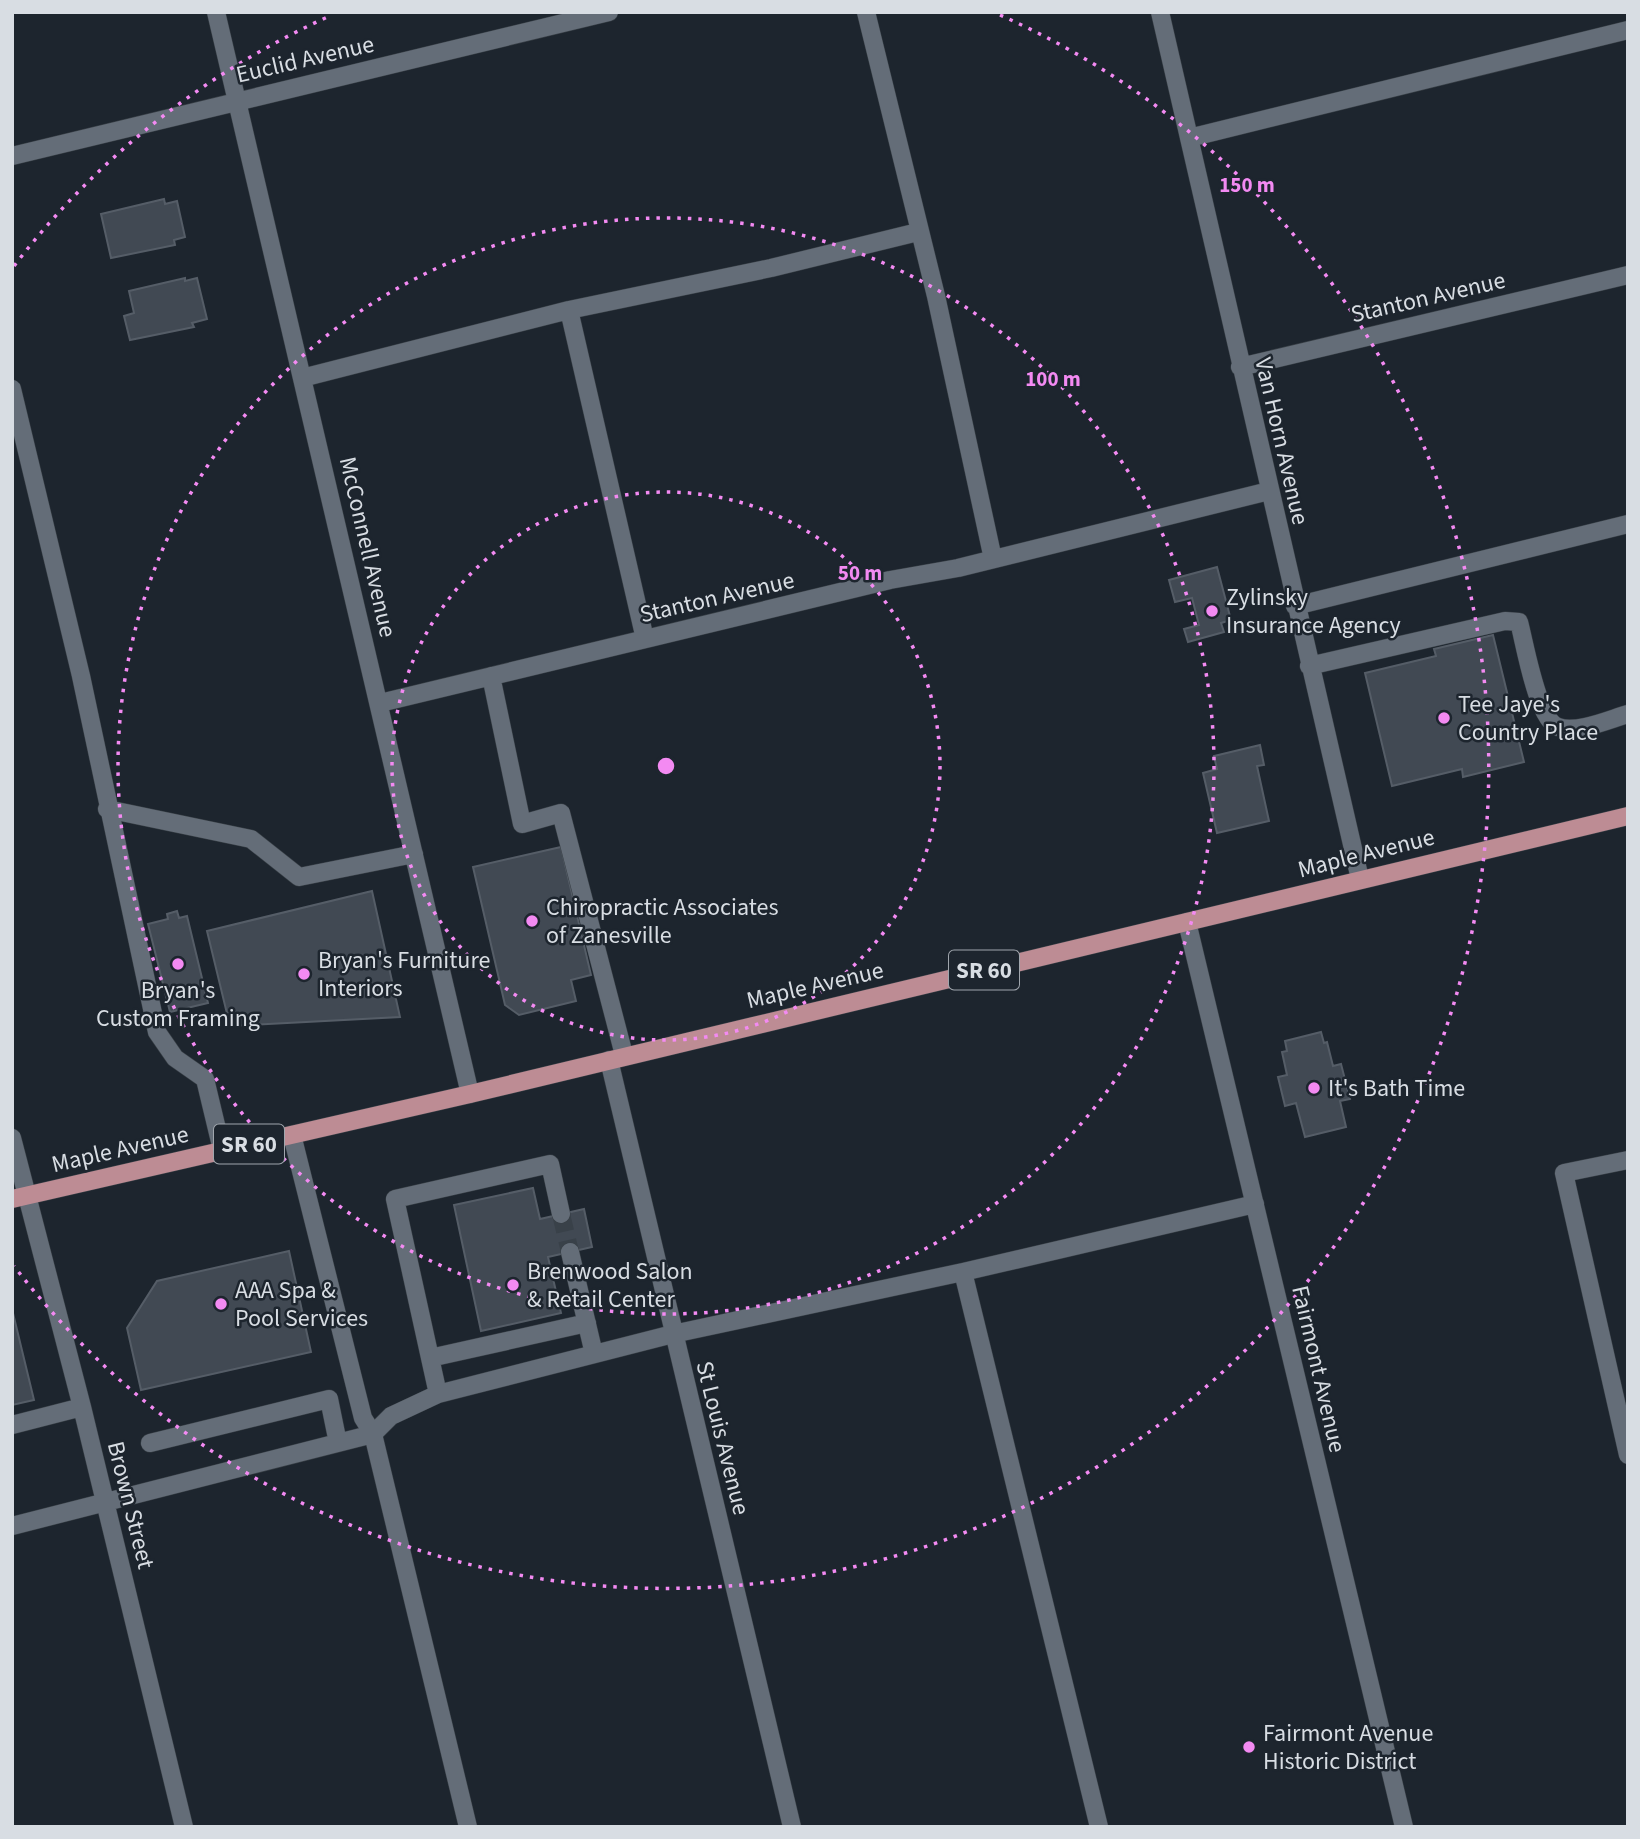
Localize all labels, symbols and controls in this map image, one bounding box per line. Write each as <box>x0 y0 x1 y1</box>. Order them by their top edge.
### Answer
street label: Euclid Avenue <box>233 27 378 92</box>
text: 150 m <box>1219 170 1275 200</box>
street label: Stanton Avenue <box>1347 263 1509 332</box>
street label: Van Horn Avenue <box>1245 354 1318 528</box>
text: 100 m <box>1025 364 1081 394</box>
street label: McConnell Avenue <box>330 453 405 641</box>
text: 50 m <box>838 558 882 588</box>
street label: Stanton Avenue <box>636 563 798 632</box>
place label: Zylinsky Insurance Agency <box>1226 580 1401 643</box>
marker: Zylinsky Insurance Agency <box>1204 603 1220 619</box>
place label: Tee Jaye's Country Place <box>1458 687 1598 750</box>
marker: Tee Jaye's Country Place <box>1436 710 1452 726</box>
centre of rings <box>654 754 678 778</box>
street label: Maple Avenue <box>1294 820 1438 887</box>
place label: Chiropractic Associates of Zanesville <box>546 890 778 953</box>
marker: Chiropractic Associates of Zanesville <box>524 913 540 929</box>
place label: Bryan's Furniture Interiors <box>318 943 490 1006</box>
road number: SR 60 <box>949 951 1019 990</box>
street label: Maple Avenue <box>743 953 887 1018</box>
marker: Bryan's Custom Framing <box>170 956 186 972</box>
marker: Bryan's Furniture Interiors <box>296 966 312 982</box>
place label: Bryan's Custom Framing <box>96 973 260 1036</box>
place label: It's Bath Time <box>1328 1071 1465 1106</box>
marker: It's Bath Time <box>1306 1080 1322 1096</box>
street label: Maple Avenue <box>48 1117 192 1182</box>
road number: SR 60 <box>214 1124 284 1163</box>
place label: Brenwood Salon & Retail Center <box>527 1254 693 1317</box>
place label: AAA Spa & Pool Services <box>235 1273 368 1336</box>
marker: Brenwood Salon & Retail Center <box>505 1277 521 1293</box>
street label: Fairmont Avenue <box>1282 1282 1355 1456</box>
marker: AAA Spa & Pool Services <box>213 1296 229 1312</box>
street label: St Louis Avenue <box>687 1358 759 1519</box>
street label: Brown Street <box>98 1438 163 1573</box>
place label: Fairmont Avenue Historic District <box>1263 1716 1433 1779</box>
marker: Fairmont Avenue Historic District <box>1241 1739 1257 1755</box>

